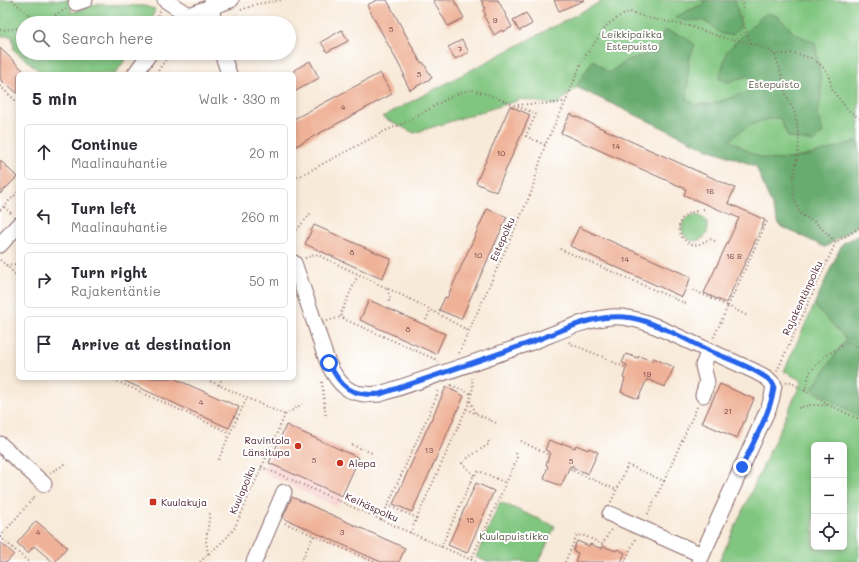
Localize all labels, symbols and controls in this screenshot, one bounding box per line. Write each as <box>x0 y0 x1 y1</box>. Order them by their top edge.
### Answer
house number: 9 <box>493 15 498 25</box>
search box <box>16 16 296 60</box>
house number: 5 <box>389 24 394 34</box>
icon: search <box>30 27 52 49</box>
park label: Leikkipaikka Estepuisto <box>602 27 662 53</box>
text: Search here <box>62 28 153 48</box>
house number: 7 <box>458 44 463 54</box>
house number: 5 <box>417 69 422 79</box>
park label: Estepuisto <box>748 77 800 91</box>
text: 5 min <box>32 87 77 109</box>
text: Walk · 330 m <box>199 90 280 107</box>
house number: 4 <box>341 102 346 112</box>
text: Continue <box>71 134 138 154</box>
icon: ahead <box>33 141 55 163</box>
house number: 14 <box>612 141 620 151</box>
text: 20 m <box>249 144 279 161</box>
house number: 10 <box>497 148 505 158</box>
text: Maalinauhantie <box>71 154 168 171</box>
house number: 16 <box>706 186 714 196</box>
text: Turn left <box>71 198 136 218</box>
icon: left <box>33 205 55 227</box>
text: 260 m <box>241 208 279 225</box>
street label: Estepolku <box>486 215 518 263</box>
text: Maalinauhantie <box>71 218 168 235</box>
house number: 8 <box>350 247 355 257</box>
house number: 10 <box>474 250 482 260</box>
house number: 16 B <box>726 251 742 261</box>
house number: 14 <box>621 254 629 264</box>
street label: Rajakentänpolku <box>779 258 825 338</box>
text: Turn right <box>71 262 148 282</box>
icon: right <box>33 269 55 291</box>
text: 50 m <box>249 272 279 289</box>
text: Rajakentäntie <box>71 282 161 299</box>
house number: 8 <box>406 324 411 334</box>
icon: arrive <box>33 333 55 355</box>
text: Arrive at destination <box>71 334 231 354</box>
route start <box>320 354 338 372</box>
house number: 19 <box>643 369 651 379</box>
house number: 4 <box>199 397 204 407</box>
house number: 21 <box>724 406 732 416</box>
place label: Ravintola Länsitupa <box>243 433 290 459</box>
marker: Ravintola Länsitupa <box>293 441 303 451</box>
map controls <box>811 442 847 550</box>
button: + <box>811 442 847 478</box>
house number: 13 <box>425 445 433 455</box>
house number: 5 <box>312 455 317 465</box>
place label: Alepa <box>348 456 376 470</box>
house number: 5 <box>569 456 574 466</box>
marker: Alepa <box>335 458 345 468</box>
route end <box>733 458 751 476</box>
street label: Kuulapolku <box>226 464 258 516</box>
button: − <box>811 478 847 514</box>
street label: Keihäspolku <box>343 489 401 525</box>
place label: Kuulakuja <box>161 495 207 509</box>
marker: Kuulakuja <box>148 497 158 507</box>
button: locate <box>811 514 847 550</box>
house number: 15 <box>466 515 474 525</box>
house number: 4 <box>36 527 41 537</box>
house number: 3 <box>340 527 345 537</box>
park label: Kuulapuistikko <box>479 529 549 543</box>

